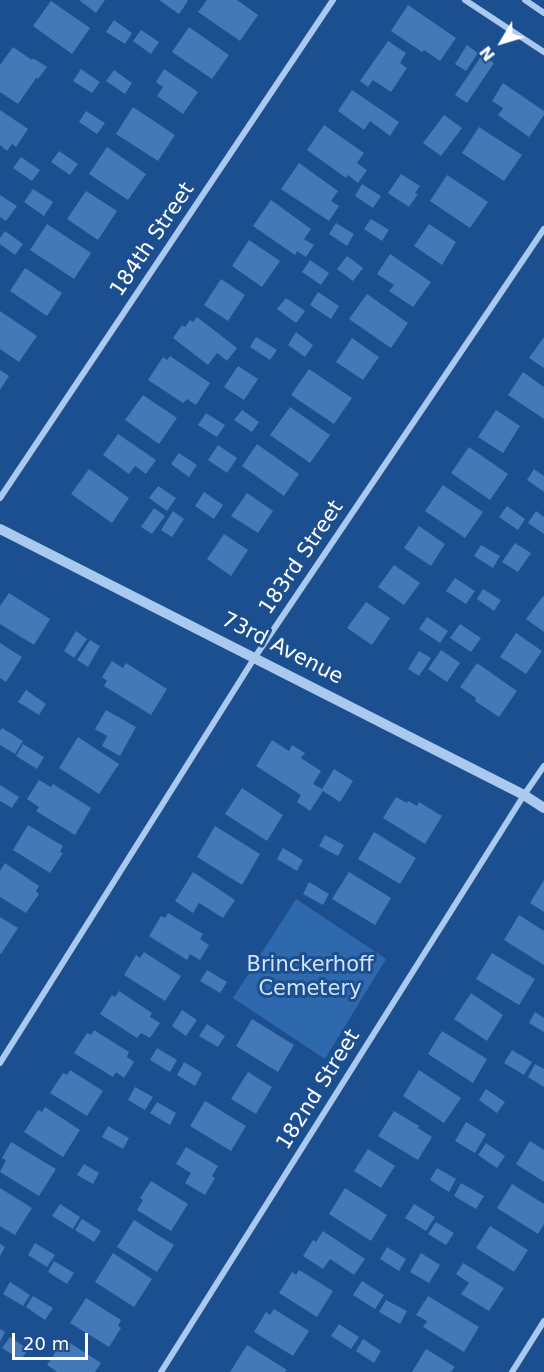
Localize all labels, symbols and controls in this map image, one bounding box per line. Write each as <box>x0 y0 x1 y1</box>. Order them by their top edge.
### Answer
north arrow <box>472 12 532 72</box>
text: N <box>476 42 499 65</box>
street label: 184th Street <box>106 178 200 302</box>
street label: 183rd Street <box>255 496 349 620</box>
street label: 73rd Avenue <box>217 608 347 690</box>
park label: Brinckerhoff Cemetery <box>247 953 373 1003</box>
street label: 182nd Street <box>272 1025 366 1155</box>
scale bar <box>15 1321 92 1359</box>
text: 20 m <box>23 1333 69 1354</box>

